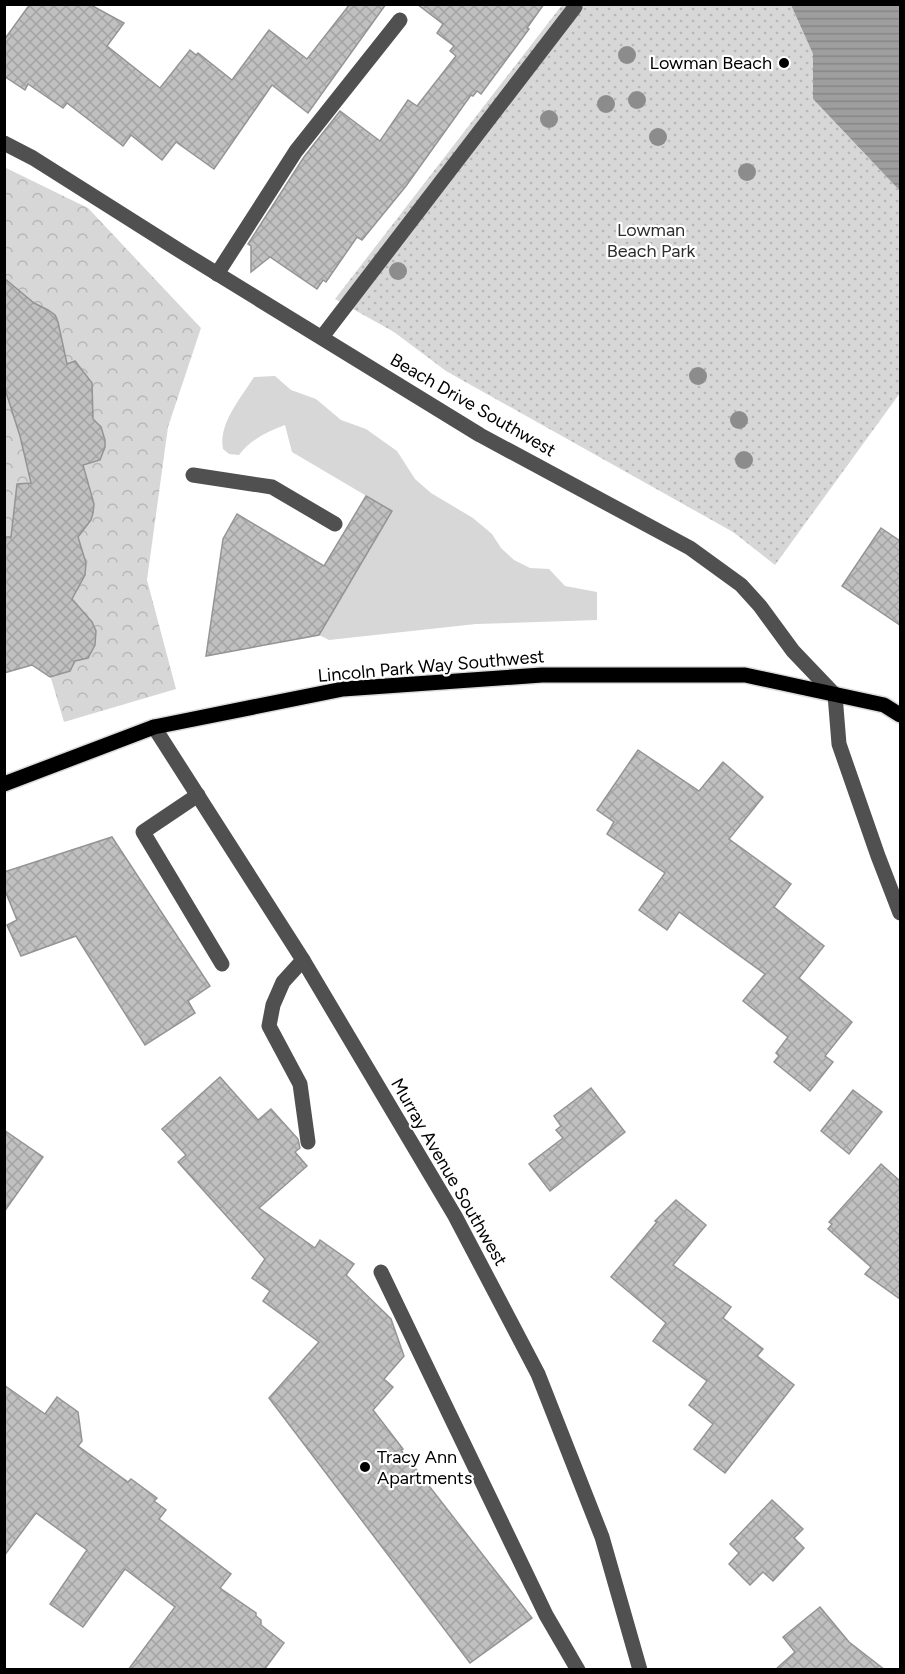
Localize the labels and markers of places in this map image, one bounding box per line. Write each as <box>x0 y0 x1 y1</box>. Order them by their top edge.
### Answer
place label: Lowman Beach <box>650 52 772 74</box>
marker: Lowman Beach <box>777 56 791 70</box>
place label: Tracy Ann Apartments <box>377 1446 472 1489</box>
marker: Tracy Ann Apartments <box>358 1460 372 1474</box>

